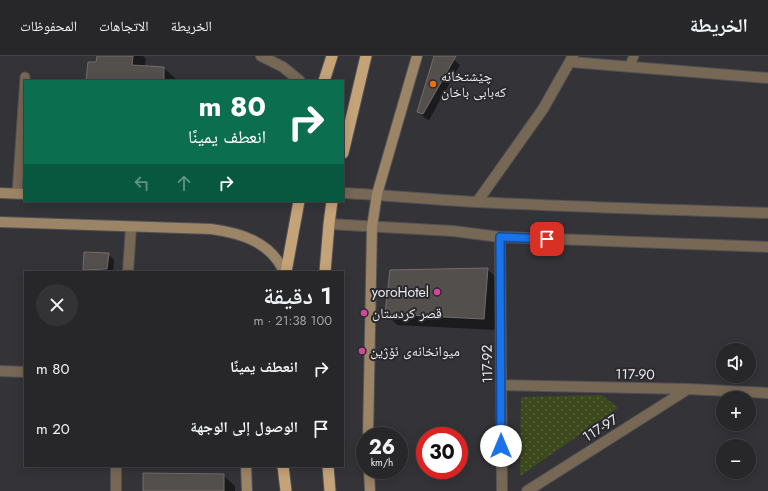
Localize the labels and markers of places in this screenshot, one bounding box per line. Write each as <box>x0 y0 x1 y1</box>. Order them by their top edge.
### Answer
place label: چێشتخانە کەبابی باخان <box>441 66 506 102</box>
marker: چێشتخانە کەبابی باخان <box>428 79 438 89</box>
pin <box>530 222 564 256</box>
place label: yoroHotel <box>372 282 429 302</box>
marker: yoroHotel <box>432 287 442 297</box>
place label: قصر كردستان <box>372 303 442 323</box>
marker: قصر كردستان <box>359 308 369 318</box>
place label: میوانخانەی ئۆژین <box>370 341 460 361</box>
marker: میوانخانەی ئۆژین <box>357 346 367 356</box>

